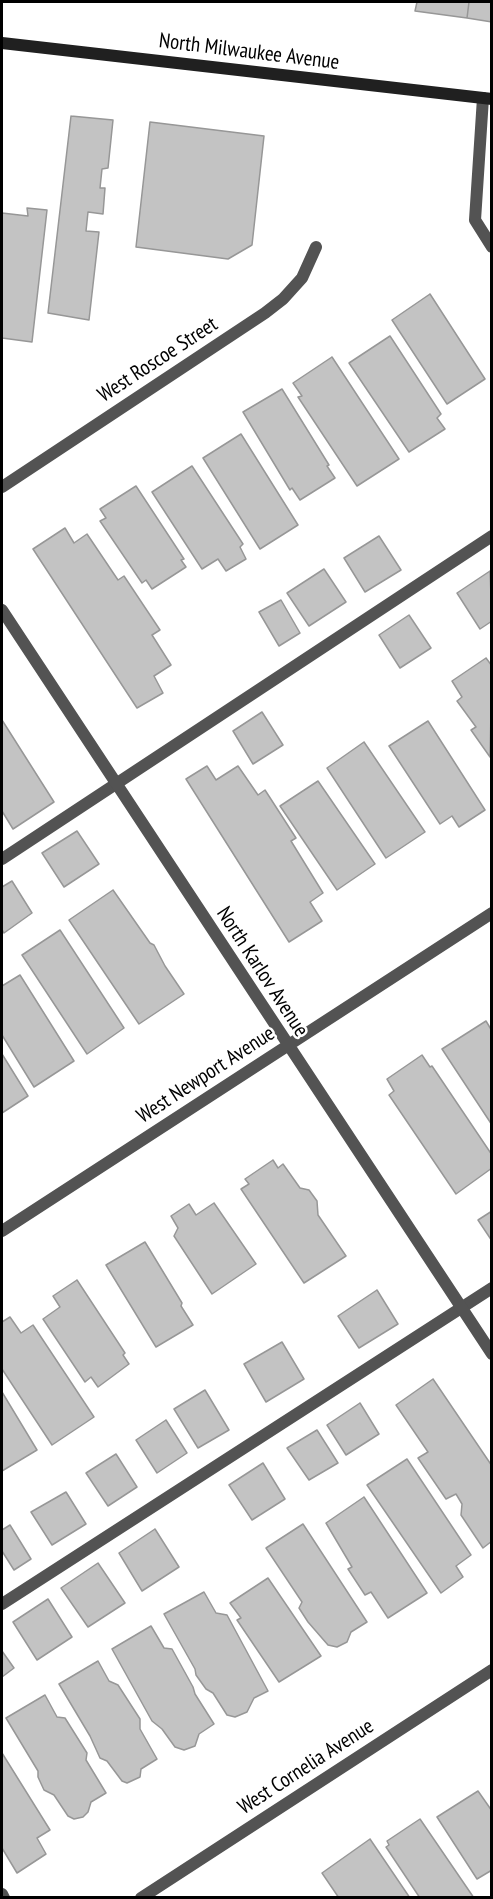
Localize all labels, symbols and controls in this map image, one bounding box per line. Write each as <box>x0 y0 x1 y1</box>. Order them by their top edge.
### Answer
street label: North Milwaukee Avenue <box>157 28 341 76</box>
street label: West Roscoe Street <box>93 312 223 408</box>
street label: North Karlov Avenue <box>211 902 313 1042</box>
street label: West Newport Avenue <box>132 1021 280 1129</box>
street label: West Cornelia Avenue <box>234 1714 378 1820</box>

